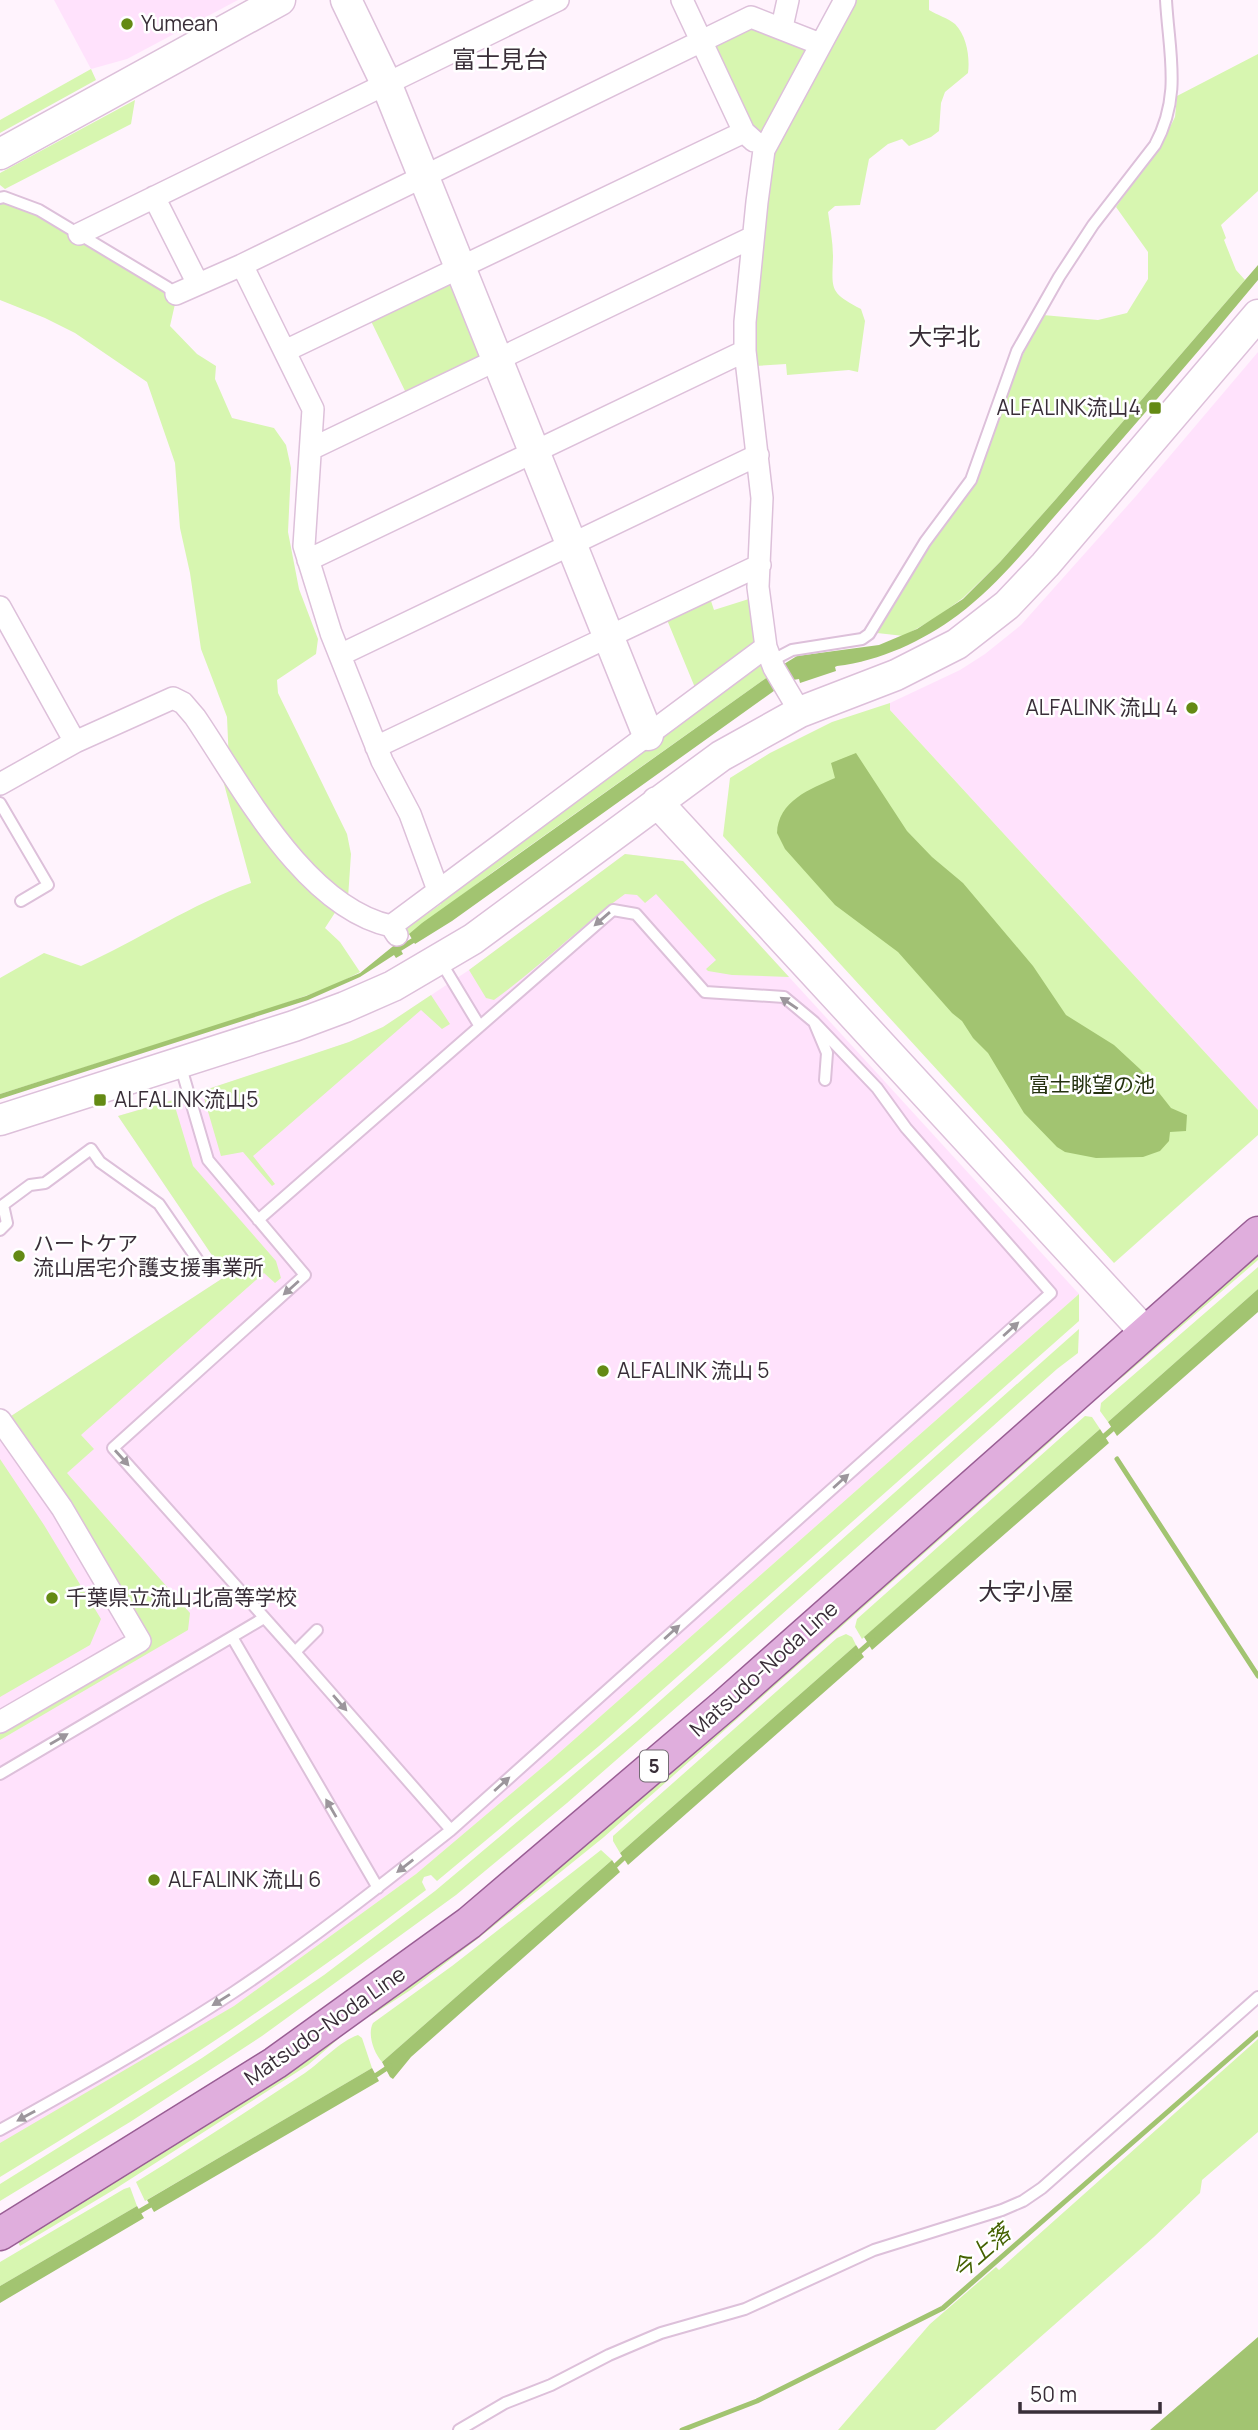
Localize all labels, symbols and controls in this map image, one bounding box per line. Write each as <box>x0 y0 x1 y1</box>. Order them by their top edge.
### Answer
place label: Yumean <box>141 9 218 37</box>
marker: Yumean <box>119 16 135 32</box>
district label: 富士見台 <box>452 42 548 75</box>
district label: 大字北 <box>908 319 980 352</box>
place label: ALFALINK流山4 <box>996 393 1141 421</box>
marker: ALFALINK流山4 <box>1147 400 1163 416</box>
place label: ALFALINK 流山 4 <box>1025 693 1178 721</box>
marker: ALFALINK 流山 4 <box>1184 700 1200 716</box>
one-way arrow <box>594 911 611 926</box>
one-way arrow <box>779 996 799 1009</box>
park label: 富士眺望の池 <box>1029 1070 1155 1098</box>
place label: ALFALINK流山5 <box>114 1085 258 1113</box>
marker: ALFALINK流山5 <box>92 1092 108 1108</box>
place label: ハートケア 流山居宅介護支援事業所 <box>33 1229 264 1281</box>
marker: ハートケア 流山居宅介護支援事業所 <box>11 1248 27 1264</box>
one-way arrow <box>283 1280 300 1296</box>
one-way arrow <box>1002 1321 1020 1337</box>
place label: ALFALINK 流山 5 <box>617 1356 769 1384</box>
marker: ALFALINK 流山 5 <box>595 1363 611 1379</box>
one-way arrow <box>114 1449 130 1467</box>
one-way arrow <box>833 1474 850 1489</box>
district label: 大字小屋 <box>978 1574 1074 1607</box>
place label: 千葉県立流山北高等学校 <box>66 1583 297 1611</box>
marker: 千葉県立流山北高等学校 <box>44 1590 60 1606</box>
street label: Matsudo-Noda Line <box>683 1594 843 1742</box>
one-way arrow <box>663 1625 680 1641</box>
one-way arrow <box>332 1694 348 1712</box>
one-way arrow <box>49 1733 68 1745</box>
road number: 5 <box>640 1750 668 1782</box>
one-way arrow <box>493 1776 511 1792</box>
one-way arrow <box>325 1798 337 1817</box>
one-way arrow <box>397 1859 415 1874</box>
place label: ALFALINK 流山 6 <box>168 1865 321 1893</box>
marker: ALFALINK 流山 6 <box>146 1872 162 1888</box>
street label: Matsudo-Noda Line <box>238 1959 410 2091</box>
one-way arrow <box>212 1993 231 2006</box>
one-way arrow <box>16 2110 35 2122</box>
water label: 今上落 <box>944 2214 1020 2286</box>
scale bar <box>1020 2370 1160 2414</box>
text: 50 m <box>1030 2380 1077 2408</box>

